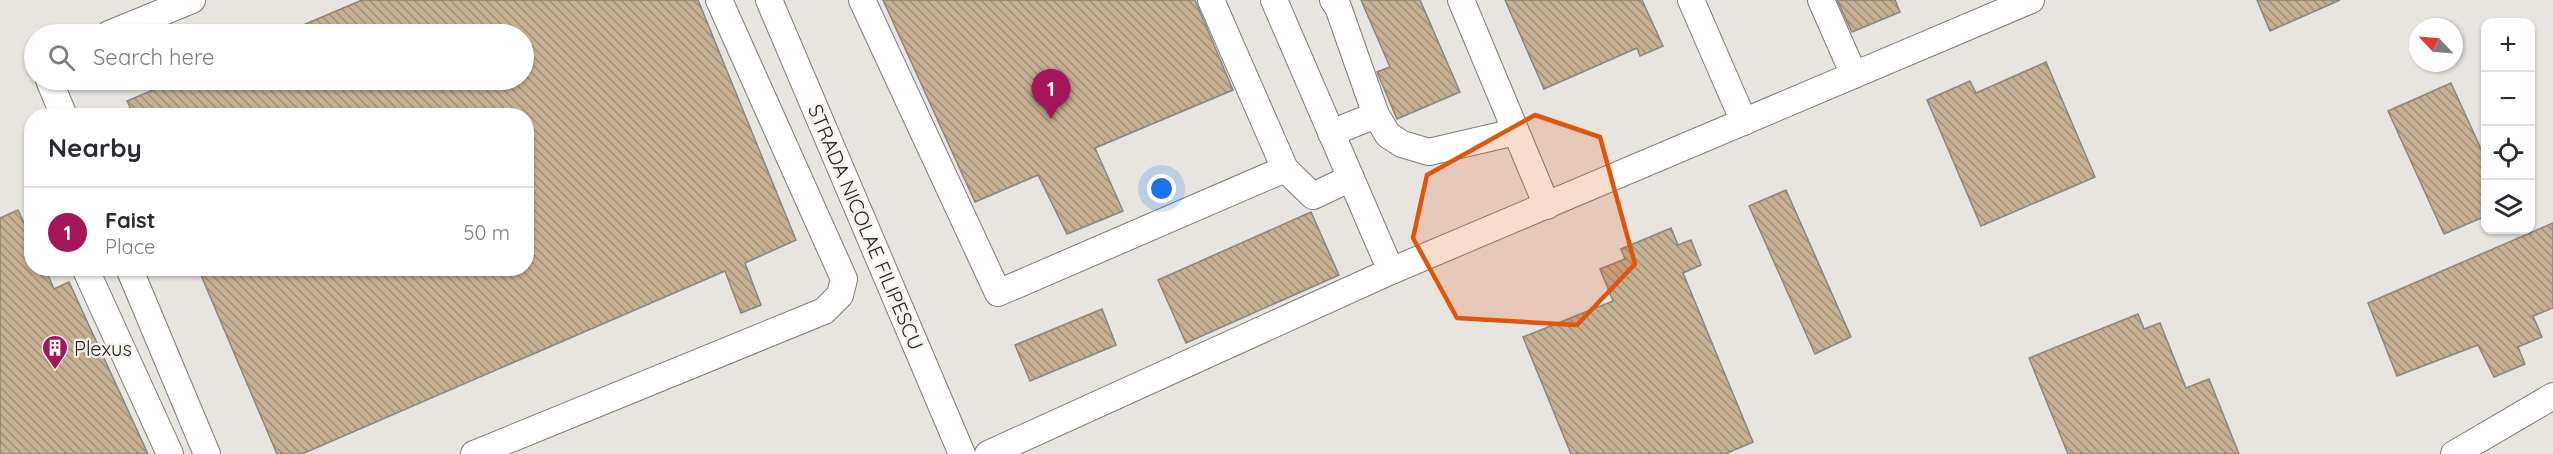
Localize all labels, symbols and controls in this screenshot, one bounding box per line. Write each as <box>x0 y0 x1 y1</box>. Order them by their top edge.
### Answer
north arrow <box>2409 18 2463 72</box>
map controls <box>2481 18 2535 234</box>
button: + <box>2481 18 2535 72</box>
search box <box>24 24 534 90</box>
icon: search <box>45 41 78 74</box>
text: Search here <box>93 43 214 71</box>
pin: 1 <box>1032 70 1070 119</box>
button: − <box>2481 72 2535 126</box>
street label: STRADA NICOLAE FILIPESCU <box>803 100 929 354</box>
button: locate <box>2481 126 2535 180</box>
text: Nearby <box>48 131 142 164</box>
your location <box>1147 174 1176 203</box>
button: layers <box>2481 180 2535 234</box>
text: Faist <box>105 206 156 234</box>
text: 1 <box>64 220 71 245</box>
text: 50 m <box>464 220 510 245</box>
text: Place <box>105 234 155 259</box>
building icon: Plexus <box>40 333 70 371</box>
place label: Plexus <box>74 336 132 361</box>

